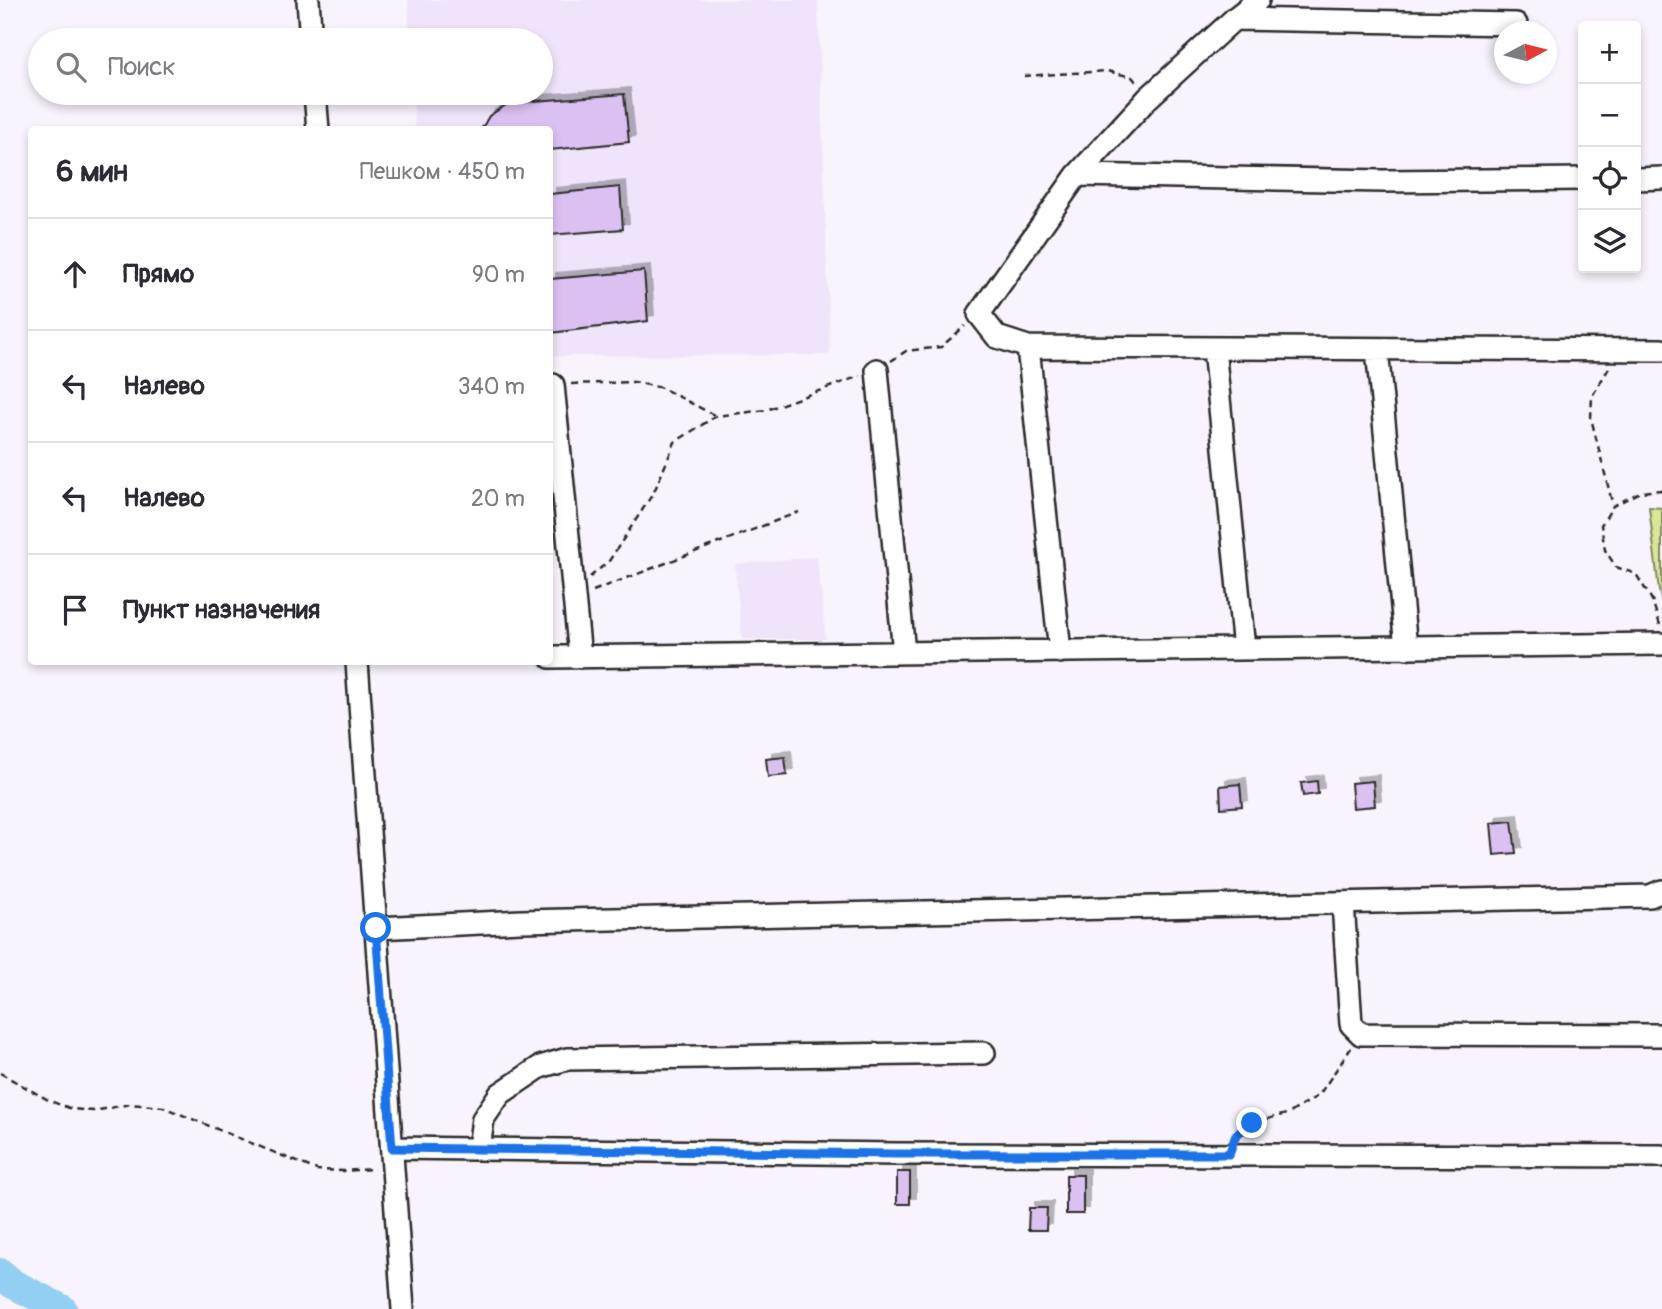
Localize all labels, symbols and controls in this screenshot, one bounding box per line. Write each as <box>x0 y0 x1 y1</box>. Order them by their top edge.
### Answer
north arrow <box>1494 21 1557 84</box>
map controls <box>1578 21 1641 273</box>
button: + <box>1578 21 1641 84</box>
search box <box>28 28 553 105</box>
icon: search <box>52 48 90 86</box>
text: Поиск <box>108 51 176 83</box>
button: − <box>1578 84 1641 147</box>
button: locate <box>1578 147 1641 210</box>
text: 6 мин <box>56 153 128 190</box>
text: Пешком · 450 m <box>360 157 525 186</box>
button: layers <box>1578 210 1641 273</box>
icon: ahead <box>56 255 94 293</box>
text: Прямо <box>123 258 194 290</box>
text: 90 m <box>472 260 525 289</box>
icon: left <box>56 367 94 405</box>
text: Налево <box>123 370 205 402</box>
text: 340 m <box>458 372 525 401</box>
icon: left <box>56 479 94 517</box>
text: Налево <box>123 482 205 514</box>
text: 20 m <box>471 484 525 513</box>
icon: arrive <box>56 591 94 629</box>
text: Пункт назначения <box>123 594 320 626</box>
route start <box>360 912 391 943</box>
route end <box>1236 1107 1267 1138</box>

